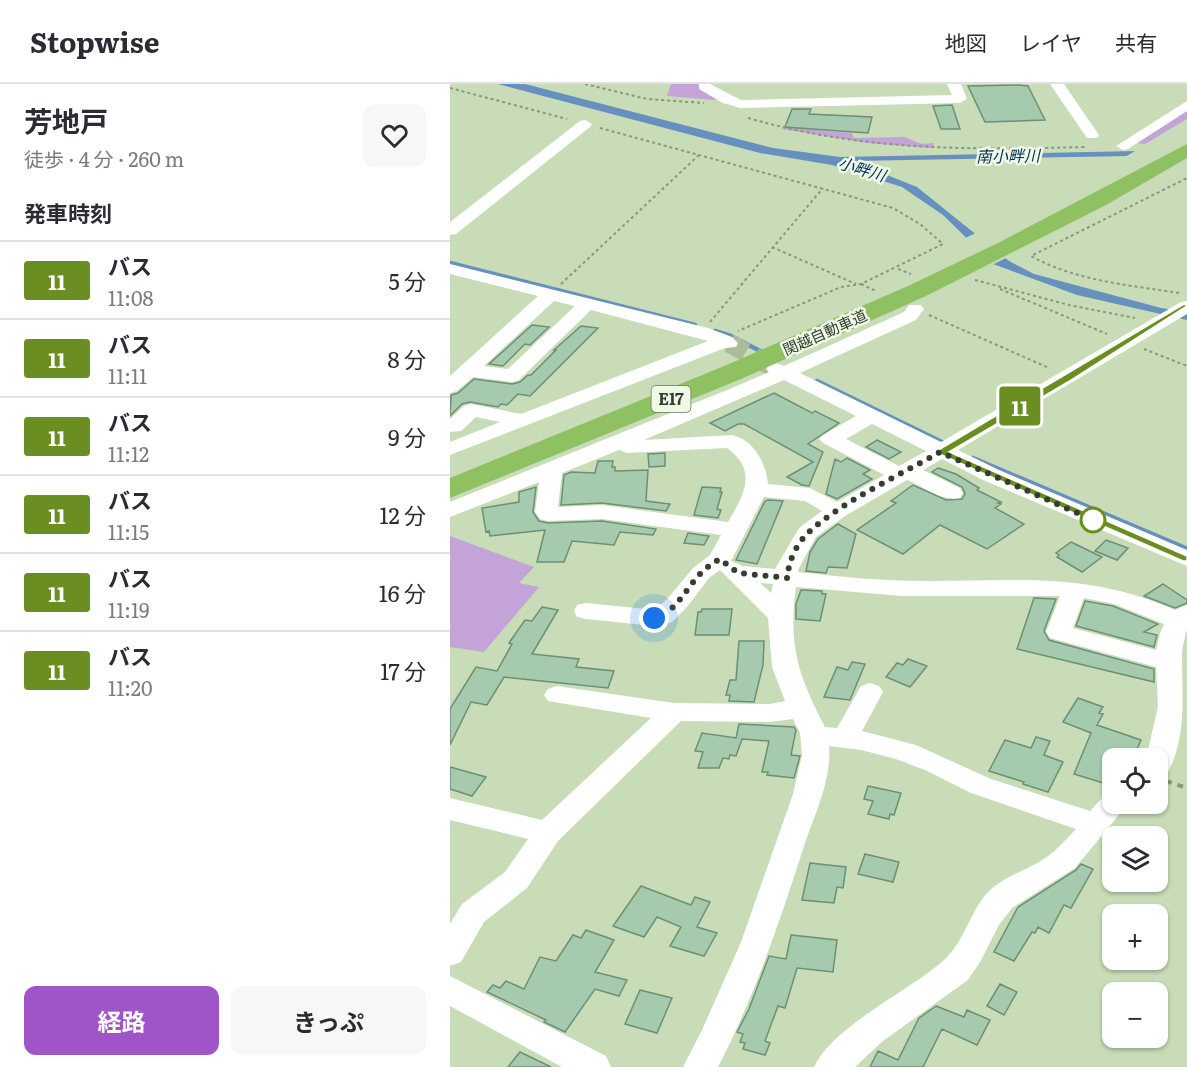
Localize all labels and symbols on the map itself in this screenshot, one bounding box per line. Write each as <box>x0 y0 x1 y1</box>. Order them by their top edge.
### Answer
water label: 南小畔川 <box>976 142 1042 168</box>
water label: 小畔川 <box>836 150 891 187</box>
street label: 関越自動車道 <box>779 303 870 360</box>
road number: E17 <box>652 386 690 412</box>
line badge: 11 <box>993 386 1047 426</box>
unlabelled marker <box>1080 507 1106 533</box>
your location <box>639 603 669 633</box>

